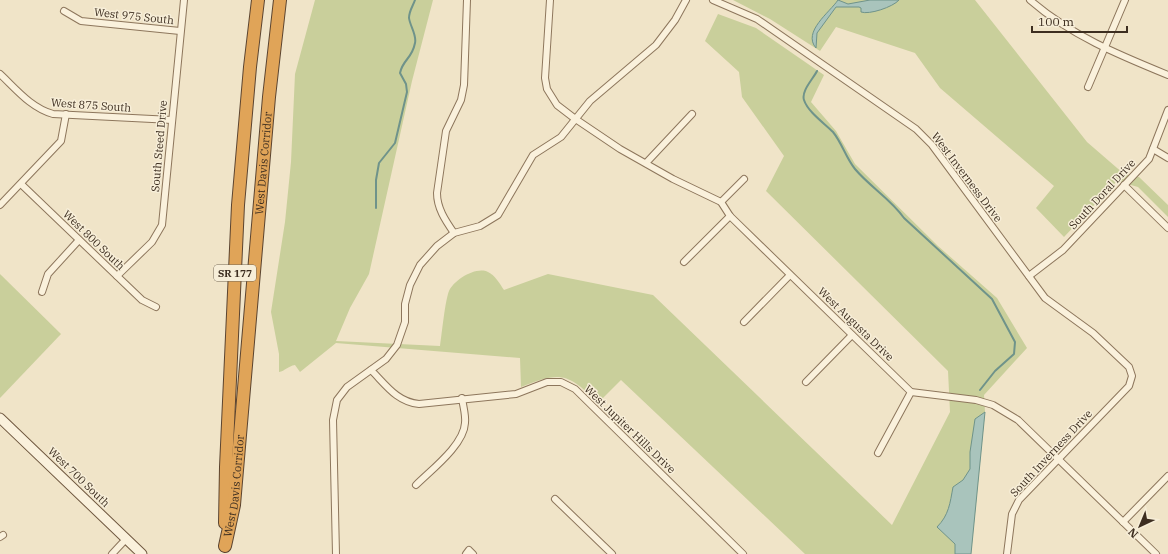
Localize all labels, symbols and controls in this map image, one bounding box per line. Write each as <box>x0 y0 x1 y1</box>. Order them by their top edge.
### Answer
street label: West 975 South <box>93 5 175 27</box>
scale bar <box>1032 8 1127 34</box>
text: 100 m <box>1038 14 1074 29</box>
street label: West 875 South <box>50 95 132 115</box>
street label: South Steed Drive <box>148 99 170 192</box>
street label: West Davis Corridor <box>252 111 275 215</box>
street label: West Inverness Drive <box>929 129 1005 225</box>
street label: South Doral Drive <box>1066 156 1138 232</box>
street label: West 800 South <box>60 207 128 273</box>
road number: SR 177 <box>214 265 256 281</box>
street label: West Augusta Drive <box>815 284 897 364</box>
street label: West Jupiter Hills Drive <box>581 382 679 476</box>
street label: South Inverness Drive <box>1007 406 1095 499</box>
street label: West Davis Corridor <box>220 434 247 538</box>
street label: West 700 South <box>45 444 113 510</box>
north arrow <box>1120 506 1160 546</box>
text: N <box>1125 525 1141 541</box>

